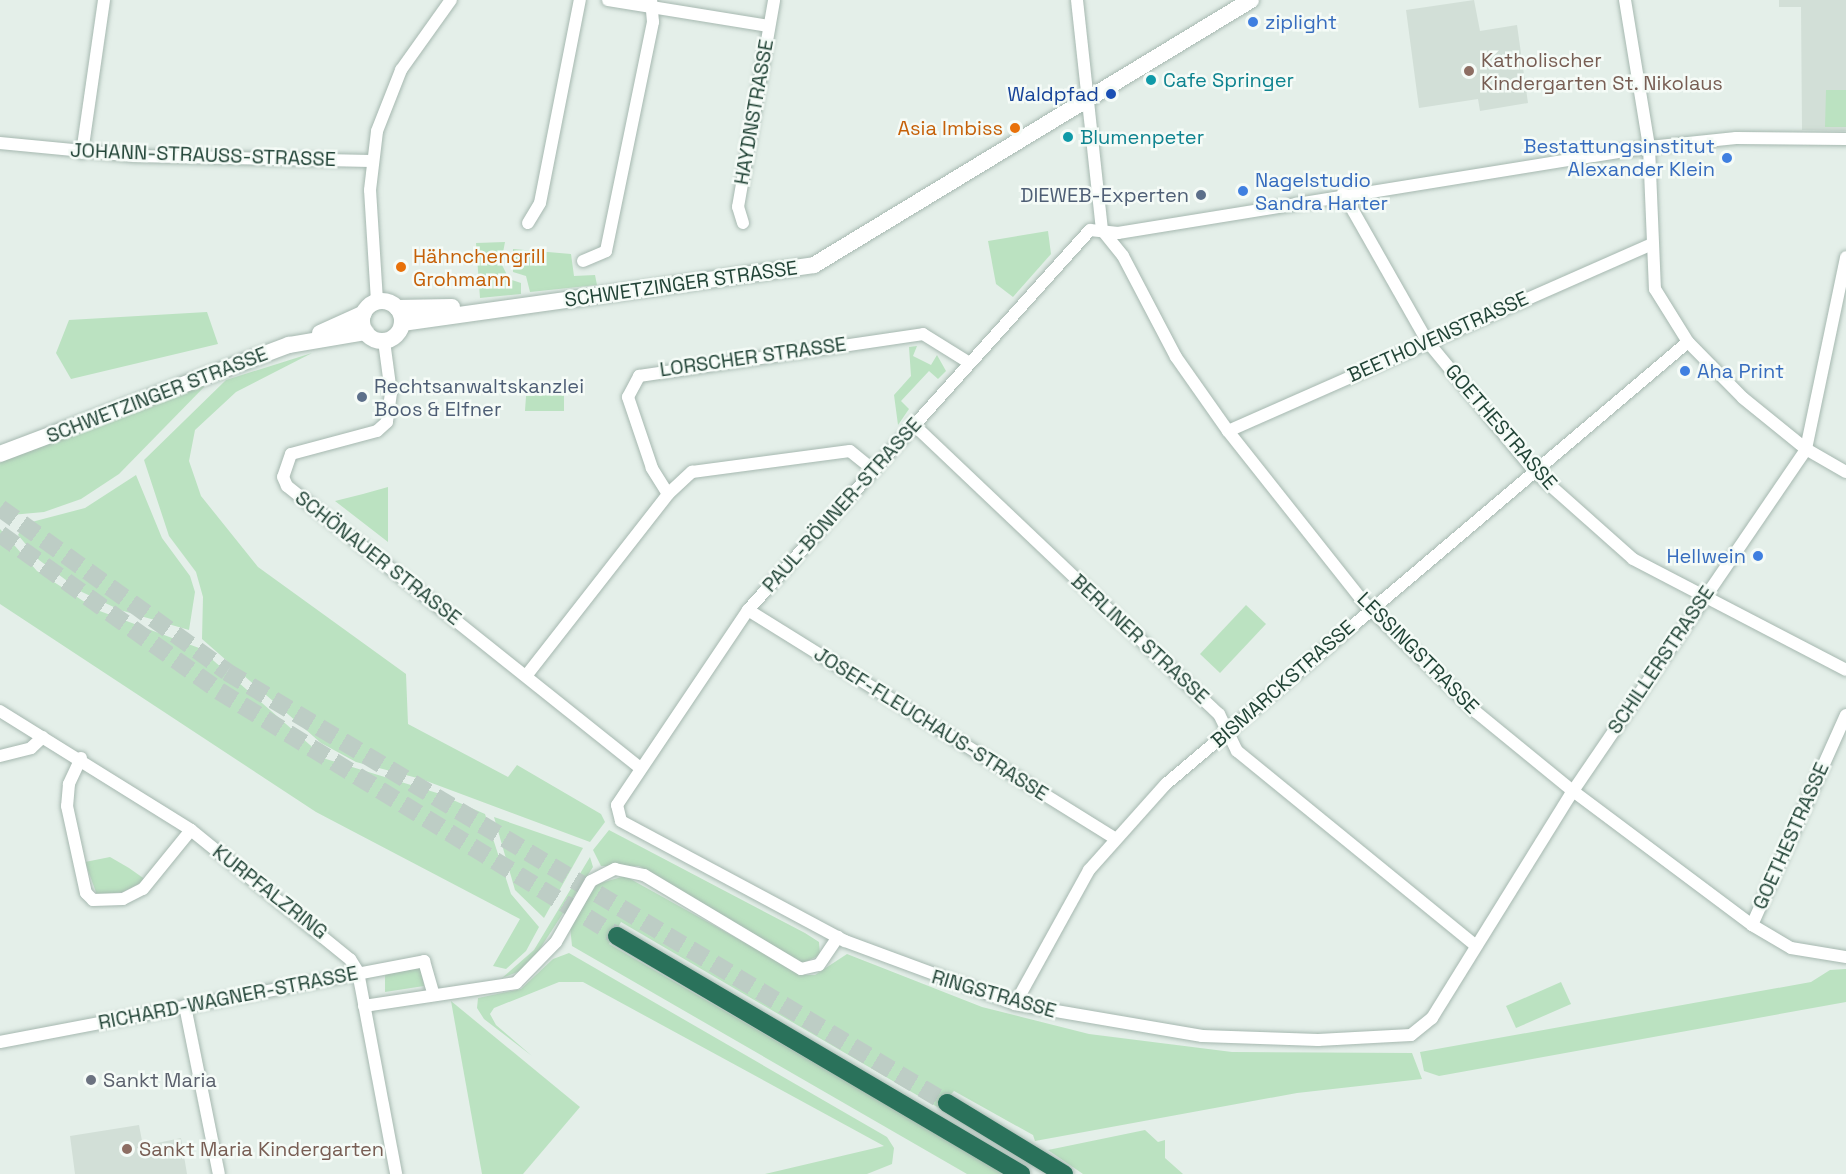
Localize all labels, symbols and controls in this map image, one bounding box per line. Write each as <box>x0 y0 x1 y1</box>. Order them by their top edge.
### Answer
place label: ziplight <box>1265 10 1337 34</box>
marker: ziplight <box>1246 15 1260 29</box>
street label: HAYDNSTRASSE <box>729 37 779 187</box>
place label: Katholischer Kindergarten St. Nikolaus <box>1481 48 1724 95</box>
marker: Katholischer Kindergarten St. Nikolaus <box>1462 64 1476 78</box>
place label: Cafe Springer <box>1163 68 1294 92</box>
marker: Cafe Springer <box>1144 73 1158 87</box>
place label: Waldpfad <box>1007 82 1099 106</box>
marker: Waldpfad <box>1104 87 1118 101</box>
place label: Asia Imbiss <box>897 116 1003 140</box>
marker: Asia Imbiss <box>1008 121 1022 135</box>
place label: Blumenpeter <box>1080 125 1204 149</box>
marker: Blumenpeter <box>1061 130 1075 144</box>
place label: Bestattungsinstitut Alexander Klein <box>1523 134 1715 181</box>
street label: JOHANN-STRAUSS-STRASSE <box>70 138 336 172</box>
marker: Bestattungsinstitut Alexander Klein <box>1720 151 1734 165</box>
place label: Nagelstudio Sandra Harter <box>1255 168 1388 215</box>
place label: DIEWEB-Experten <box>1020 183 1189 207</box>
marker: Nagelstudio Sandra Harter <box>1236 184 1250 198</box>
marker: DIEWEB-Experten <box>1194 188 1208 202</box>
place label: Hähnchengrill Grohmann <box>413 244 546 291</box>
street label: SCHWETZINGER STRASSE <box>563 256 799 312</box>
marker: Hähnchengrill Grohmann <box>394 260 408 274</box>
street label: BEETHOVENSTRASSE <box>1344 286 1532 388</box>
street label: LORSCHER STRASSE <box>658 332 848 382</box>
street label: SCHWETZINGER STRASSE <box>43 342 271 448</box>
street label: GOETHESTRASSE <box>1440 359 1562 495</box>
place label: Aha Print <box>1697 359 1784 383</box>
marker: Aha Print <box>1678 364 1692 378</box>
place label: Rechtsanwaltskanzlei Boos & Elfner <box>374 374 584 421</box>
marker: Rechtsanwaltskanzlei Boos & Elfner <box>355 390 369 404</box>
street label: PAUL-BÖNNER-STRASSE <box>757 413 927 597</box>
street label: SCHÖNAUER STRASSE <box>290 486 466 630</box>
place label: Hellwein <box>1666 544 1746 568</box>
marker: Hellwein <box>1751 549 1765 563</box>
street label: BERLINER STRASSE <box>1066 569 1214 709</box>
street label: SCHILLERSTRASSE <box>1603 582 1719 738</box>
street label: LESSINGSTRASSE <box>1352 587 1484 719</box>
street label: BISMARCKSTRASSE <box>1206 615 1360 753</box>
street label: JOSEF-FLEUCHAUS-STRASSE <box>809 642 1053 806</box>
street label: GOETHESTRASSE <box>1748 759 1834 913</box>
street label: KURPFALZRING <box>208 840 332 944</box>
street label: RICHARD-WAGNER-STRASSE <box>96 961 360 1035</box>
street label: RINGSTRASSE <box>929 965 1059 1023</box>
place label: Sankt Maria <box>103 1068 217 1092</box>
marker: Sankt Maria <box>84 1073 98 1087</box>
place label: Sankt Maria Kindergarten <box>139 1137 384 1161</box>
marker: Sankt Maria Kindergarten <box>120 1142 134 1156</box>

